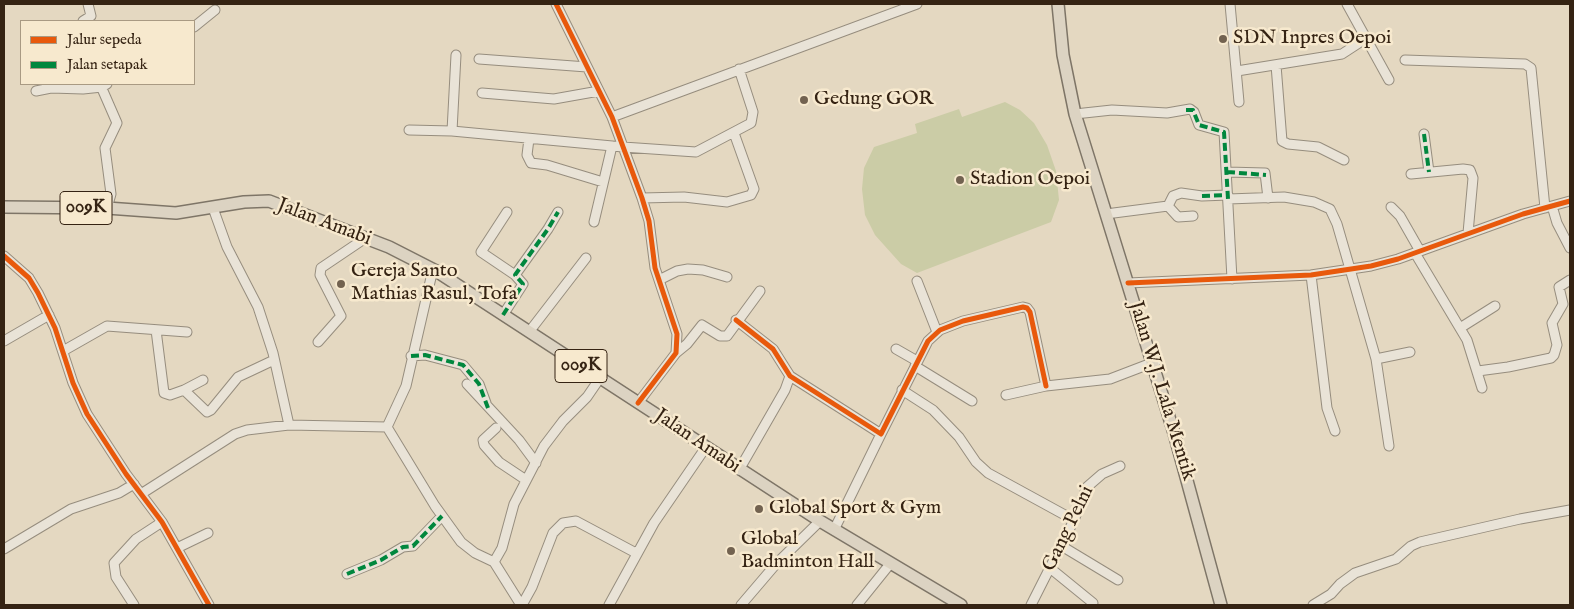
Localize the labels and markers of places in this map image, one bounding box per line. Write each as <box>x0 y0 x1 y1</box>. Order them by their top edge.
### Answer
place label: SDN Inpres Oepoi <box>1233 27 1391 51</box>
marker: SDN Inpres Oepoi <box>1217 33 1229 45</box>
place label: Gedung GOR <box>814 88 933 112</box>
marker: Gedung GOR <box>798 94 810 106</box>
place label: Stadion Oepoi <box>970 168 1090 192</box>
marker: Stadion Oepoi <box>954 174 966 186</box>
place label: Gereja Santo Mathias Rasul, Tofa <box>351 260 517 307</box>
marker: Gereja Santo Mathias Rasul, Tofa <box>335 278 347 290</box>
place label: Global Sport & Gym <box>769 497 941 521</box>
marker: Global Sport & Gym <box>753 503 765 515</box>
place label: Global Badminton Hall <box>741 528 874 575</box>
marker: Global Badminton Hall <box>725 545 737 557</box>

